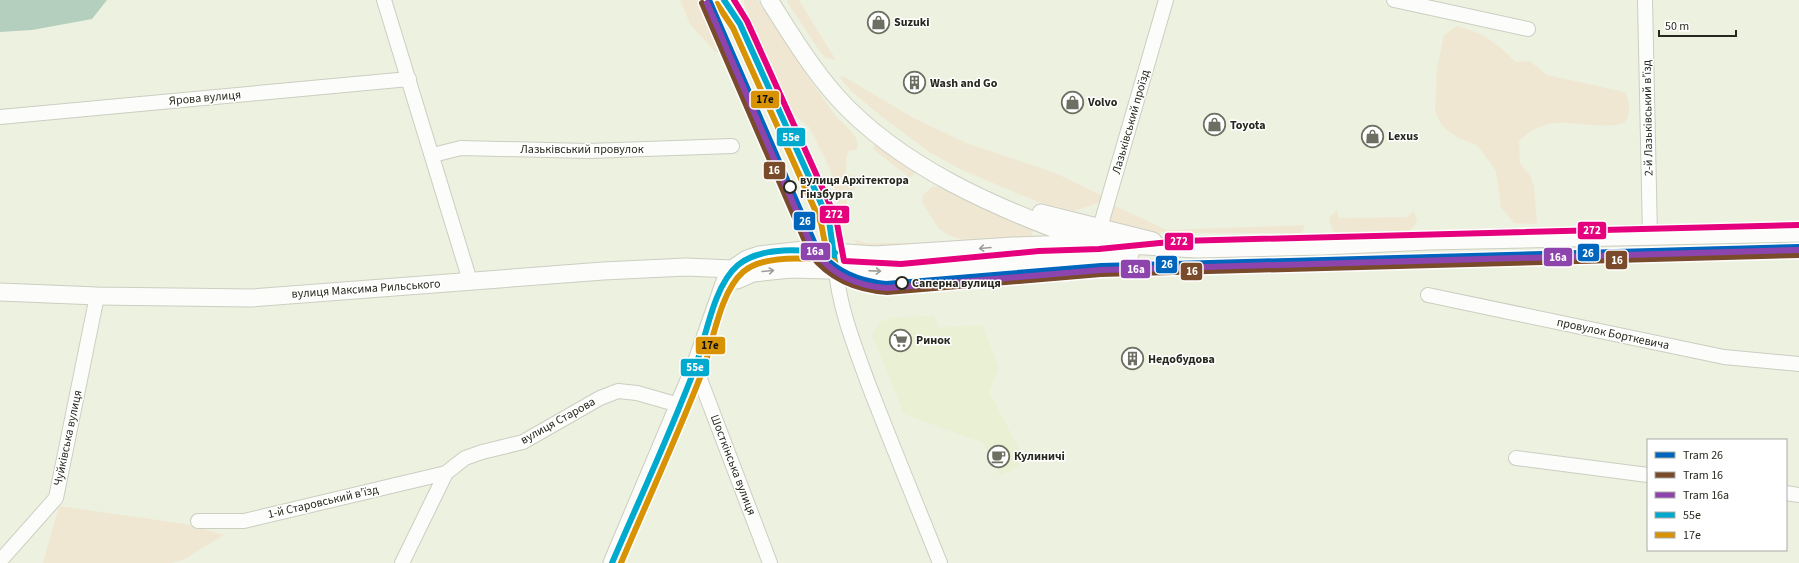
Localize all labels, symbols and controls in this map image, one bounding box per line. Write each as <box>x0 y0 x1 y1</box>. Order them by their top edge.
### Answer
shop icon: Suzuki <box>865 9 891 35</box>
scale bar <box>1659 12 1736 38</box>
place label: Suzuki <box>894 14 930 31</box>
text: 50 m <box>1665 18 1689 35</box>
street label: 2-й Лазьківський в’їзд <box>1638 59 1658 176</box>
street label: Лазьківський проїзд <box>1108 67 1154 176</box>
building icon: Wash and Go <box>901 70 927 96</box>
place label: Wash and Go <box>930 75 998 92</box>
street label: Ярова вулиця <box>168 86 242 110</box>
shop icon: Volvo <box>1059 89 1085 115</box>
line badge: 17е <box>750 90 780 109</box>
text: 17е <box>756 92 774 107</box>
place label: Volvo <box>1087 94 1118 111</box>
shop icon: Toyota <box>1202 112 1228 138</box>
place label: Toyota <box>1230 117 1266 134</box>
shop icon: Lexus <box>1359 123 1385 149</box>
line badge: 55е <box>776 127 806 147</box>
place label: Lexus <box>1388 128 1418 145</box>
text: 55е <box>782 130 800 145</box>
street label: Лазьківський провулок <box>520 141 644 158</box>
line badge: 16 <box>763 161 786 180</box>
text: 16 <box>768 163 780 178</box>
place label: вулиця Архітектора Гінзбурга <box>800 172 909 203</box>
marker: вулиця Архітектора Гінзбурга <box>783 180 797 194</box>
line badge: 272 <box>819 205 850 224</box>
text: 272 <box>825 207 843 222</box>
line badge: 26 <box>793 211 816 231</box>
text: 26 <box>799 214 811 229</box>
line badge: 272 <box>1577 221 1607 240</box>
text: 272 <box>1583 223 1601 238</box>
line badge: 272 <box>1164 232 1194 251</box>
text: 272 <box>1170 234 1188 249</box>
line badge: 16a <box>800 242 831 261</box>
line badge: 26 <box>1577 243 1600 262</box>
text: 16a <box>806 244 824 259</box>
one-way arrow <box>979 245 992 252</box>
text: 26 <box>1582 246 1594 261</box>
line badge: 16a <box>1543 247 1573 267</box>
text: 16a <box>1549 250 1567 265</box>
line badge: 16 <box>1605 250 1628 270</box>
text: 16 <box>1611 253 1623 268</box>
line badge: 26 <box>1155 255 1178 274</box>
text: 26 <box>1161 257 1173 272</box>
line badge: 16a <box>1120 259 1151 279</box>
text: 16a <box>1127 262 1145 277</box>
line badge: 16 <box>1180 262 1203 281</box>
text: 16 <box>1186 264 1198 279</box>
one-way arrow <box>761 267 774 274</box>
one-way arrow <box>868 268 881 275</box>
street label: вулиця Максима Рильського <box>291 275 441 303</box>
place label: Саперна вулиця <box>912 275 1001 292</box>
marker: Саперна вулиця <box>895 276 909 290</box>
street label: провулок Борткевича <box>1555 314 1671 354</box>
supermarket icon: Ринок <box>887 327 913 353</box>
place label: Ринок <box>916 332 951 349</box>
line badge: 17е <box>695 336 726 355</box>
text: 17е <box>701 338 719 353</box>
building icon: Недобудова <box>1120 346 1146 372</box>
place label: Недобудова <box>1148 351 1215 368</box>
line badge: 55е <box>680 358 710 377</box>
text: 55е <box>686 360 704 375</box>
street label: Чуйківська вулиця <box>50 388 86 488</box>
street label: вулиця Старова <box>518 393 598 449</box>
street label: Шосткінська вулиця <box>706 412 760 518</box>
legend <box>1647 439 1787 551</box>
cafe icon: Кулиничі <box>985 443 1011 469</box>
text: Tram 26 <box>1683 447 1723 464</box>
place label: Кулиничі <box>1014 448 1065 465</box>
text: Tram 16 <box>1683 467 1723 484</box>
street label: 1-й Старовський в’їзд <box>266 481 381 523</box>
text: Tram 16a <box>1683 487 1729 504</box>
text: 55е <box>1683 507 1701 524</box>
text: 17е <box>1683 527 1701 544</box>

